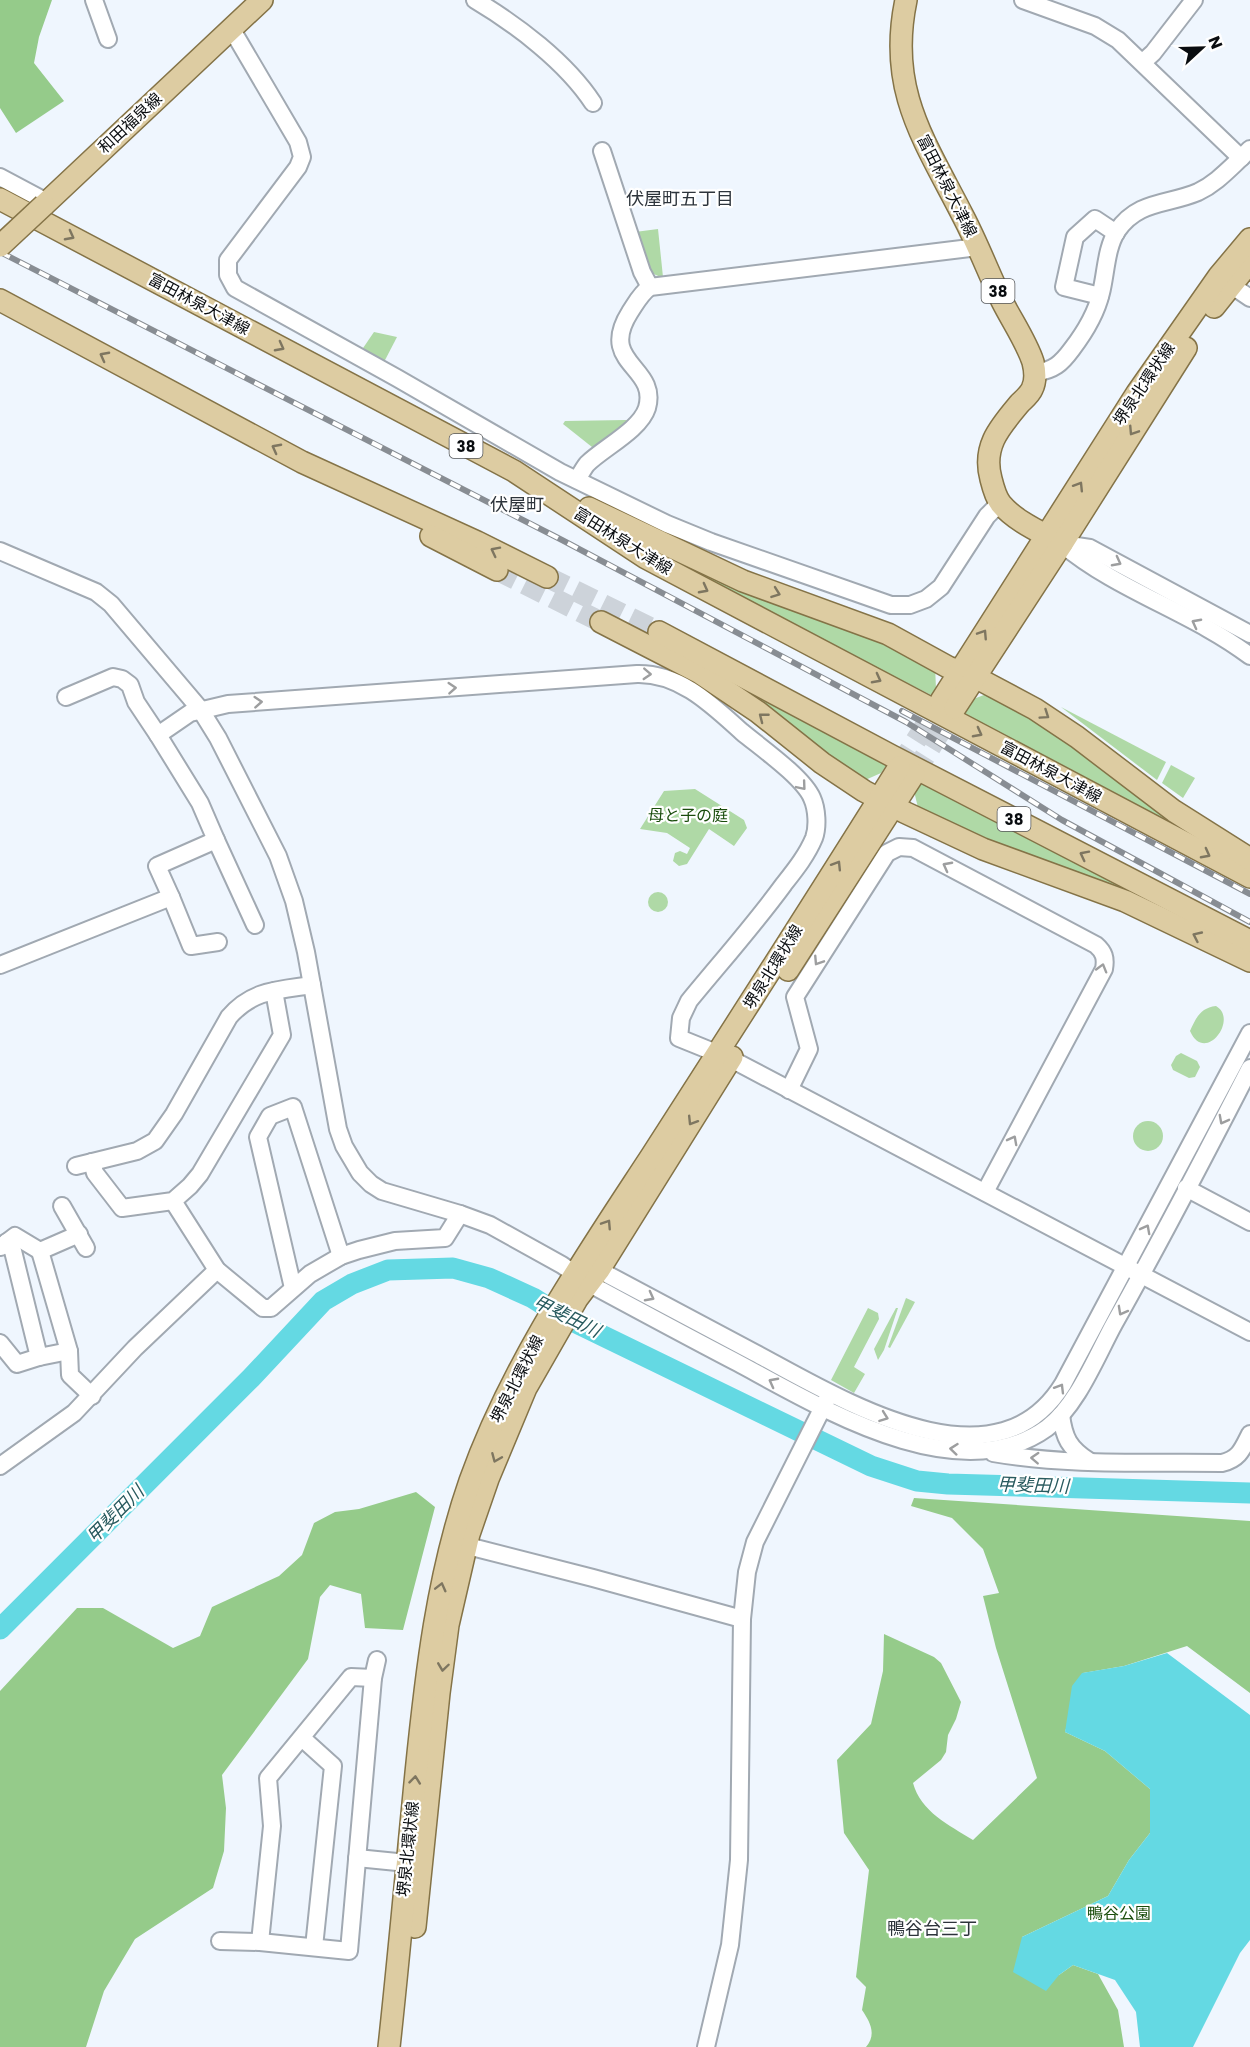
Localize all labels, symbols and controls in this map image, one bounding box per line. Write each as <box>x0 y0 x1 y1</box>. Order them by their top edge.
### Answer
north arrow <box>1172 18 1232 78</box>
text: N <box>1203 33 1228 52</box>
street label: 和田福泉線 <box>93 87 167 159</box>
street label: 富田林泉大津線 <box>911 131 983 241</box>
district label: 伏屋町五丁目 <box>626 186 734 211</box>
one-way arrow <box>64 229 75 240</box>
street label: 富田林泉大津線 <box>144 268 254 340</box>
road number: 38 <box>982 279 1014 303</box>
street label: 堺泉北環状線 <box>1108 338 1180 430</box>
one-way arrow <box>273 340 284 351</box>
one-way arrow <box>100 352 110 363</box>
one-way arrow <box>1129 425 1141 435</box>
road number: 38 <box>450 434 482 458</box>
one-way arrow <box>271 444 282 455</box>
one-way arrow <box>1071 482 1083 492</box>
district label: 伏屋町 <box>490 492 544 517</box>
street label: 富田林泉大津線 <box>569 502 677 580</box>
one-way arrow <box>490 546 501 558</box>
one-way arrow <box>1111 555 1121 566</box>
one-way arrow <box>698 581 709 593</box>
one-way arrow <box>770 585 781 598</box>
one-way arrow <box>1192 619 1202 630</box>
one-way arrow <box>976 630 987 641</box>
one-way arrow <box>642 668 651 681</box>
one-way arrow <box>871 672 881 683</box>
one-way arrow <box>448 681 457 694</box>
one-way arrow <box>253 695 262 708</box>
one-way arrow <box>1038 708 1049 719</box>
one-way arrow <box>759 713 770 724</box>
one-way arrow <box>971 726 982 737</box>
street label: 富田林泉大津線 <box>996 736 1106 808</box>
one-way arrow <box>795 779 806 790</box>
park label: 母と子の庭 <box>648 804 728 827</box>
road number: 38 <box>998 807 1030 831</box>
one-way arrow <box>1200 847 1211 859</box>
one-way arrow <box>1080 851 1091 862</box>
one-way arrow <box>830 861 842 871</box>
one-way arrow <box>943 862 954 873</box>
street label: 堺泉北環状線 <box>738 920 808 1014</box>
one-way arrow <box>1193 931 1204 943</box>
one-way arrow <box>813 955 825 965</box>
one-way arrow <box>1095 963 1107 974</box>
one-way arrow <box>1219 1114 1230 1124</box>
one-way arrow <box>687 1115 699 1125</box>
one-way arrow <box>1006 1136 1017 1147</box>
one-way arrow <box>600 1219 611 1230</box>
one-way arrow <box>1139 1225 1150 1235</box>
water label: 甲斐田川 <box>529 1289 607 1344</box>
one-way arrow <box>644 1290 655 1301</box>
one-way arrow <box>1118 1304 1129 1315</box>
street label: 堺泉北環状線 <box>485 1331 549 1427</box>
one-way arrow <box>769 1378 779 1389</box>
one-way arrow <box>1053 1384 1065 1394</box>
one-way arrow <box>878 1410 889 1423</box>
one-way arrow <box>950 1443 959 1456</box>
one-way arrow <box>491 1452 503 1463</box>
one-way arrow <box>1031 1452 1040 1465</box>
water label: 甲斐田川 <box>997 1471 1071 1499</box>
water label: 甲斐田川 <box>81 1478 151 1548</box>
one-way arrow <box>434 1582 447 1592</box>
one-way arrow <box>437 1662 449 1672</box>
one-way arrow <box>408 1775 421 1784</box>
street label: 堺泉北環状線 <box>392 1800 424 1898</box>
park label: 鴨谷公園 <box>1087 1902 1151 1925</box>
district label: 鴨谷台三丁 <box>887 1916 977 1941</box>

